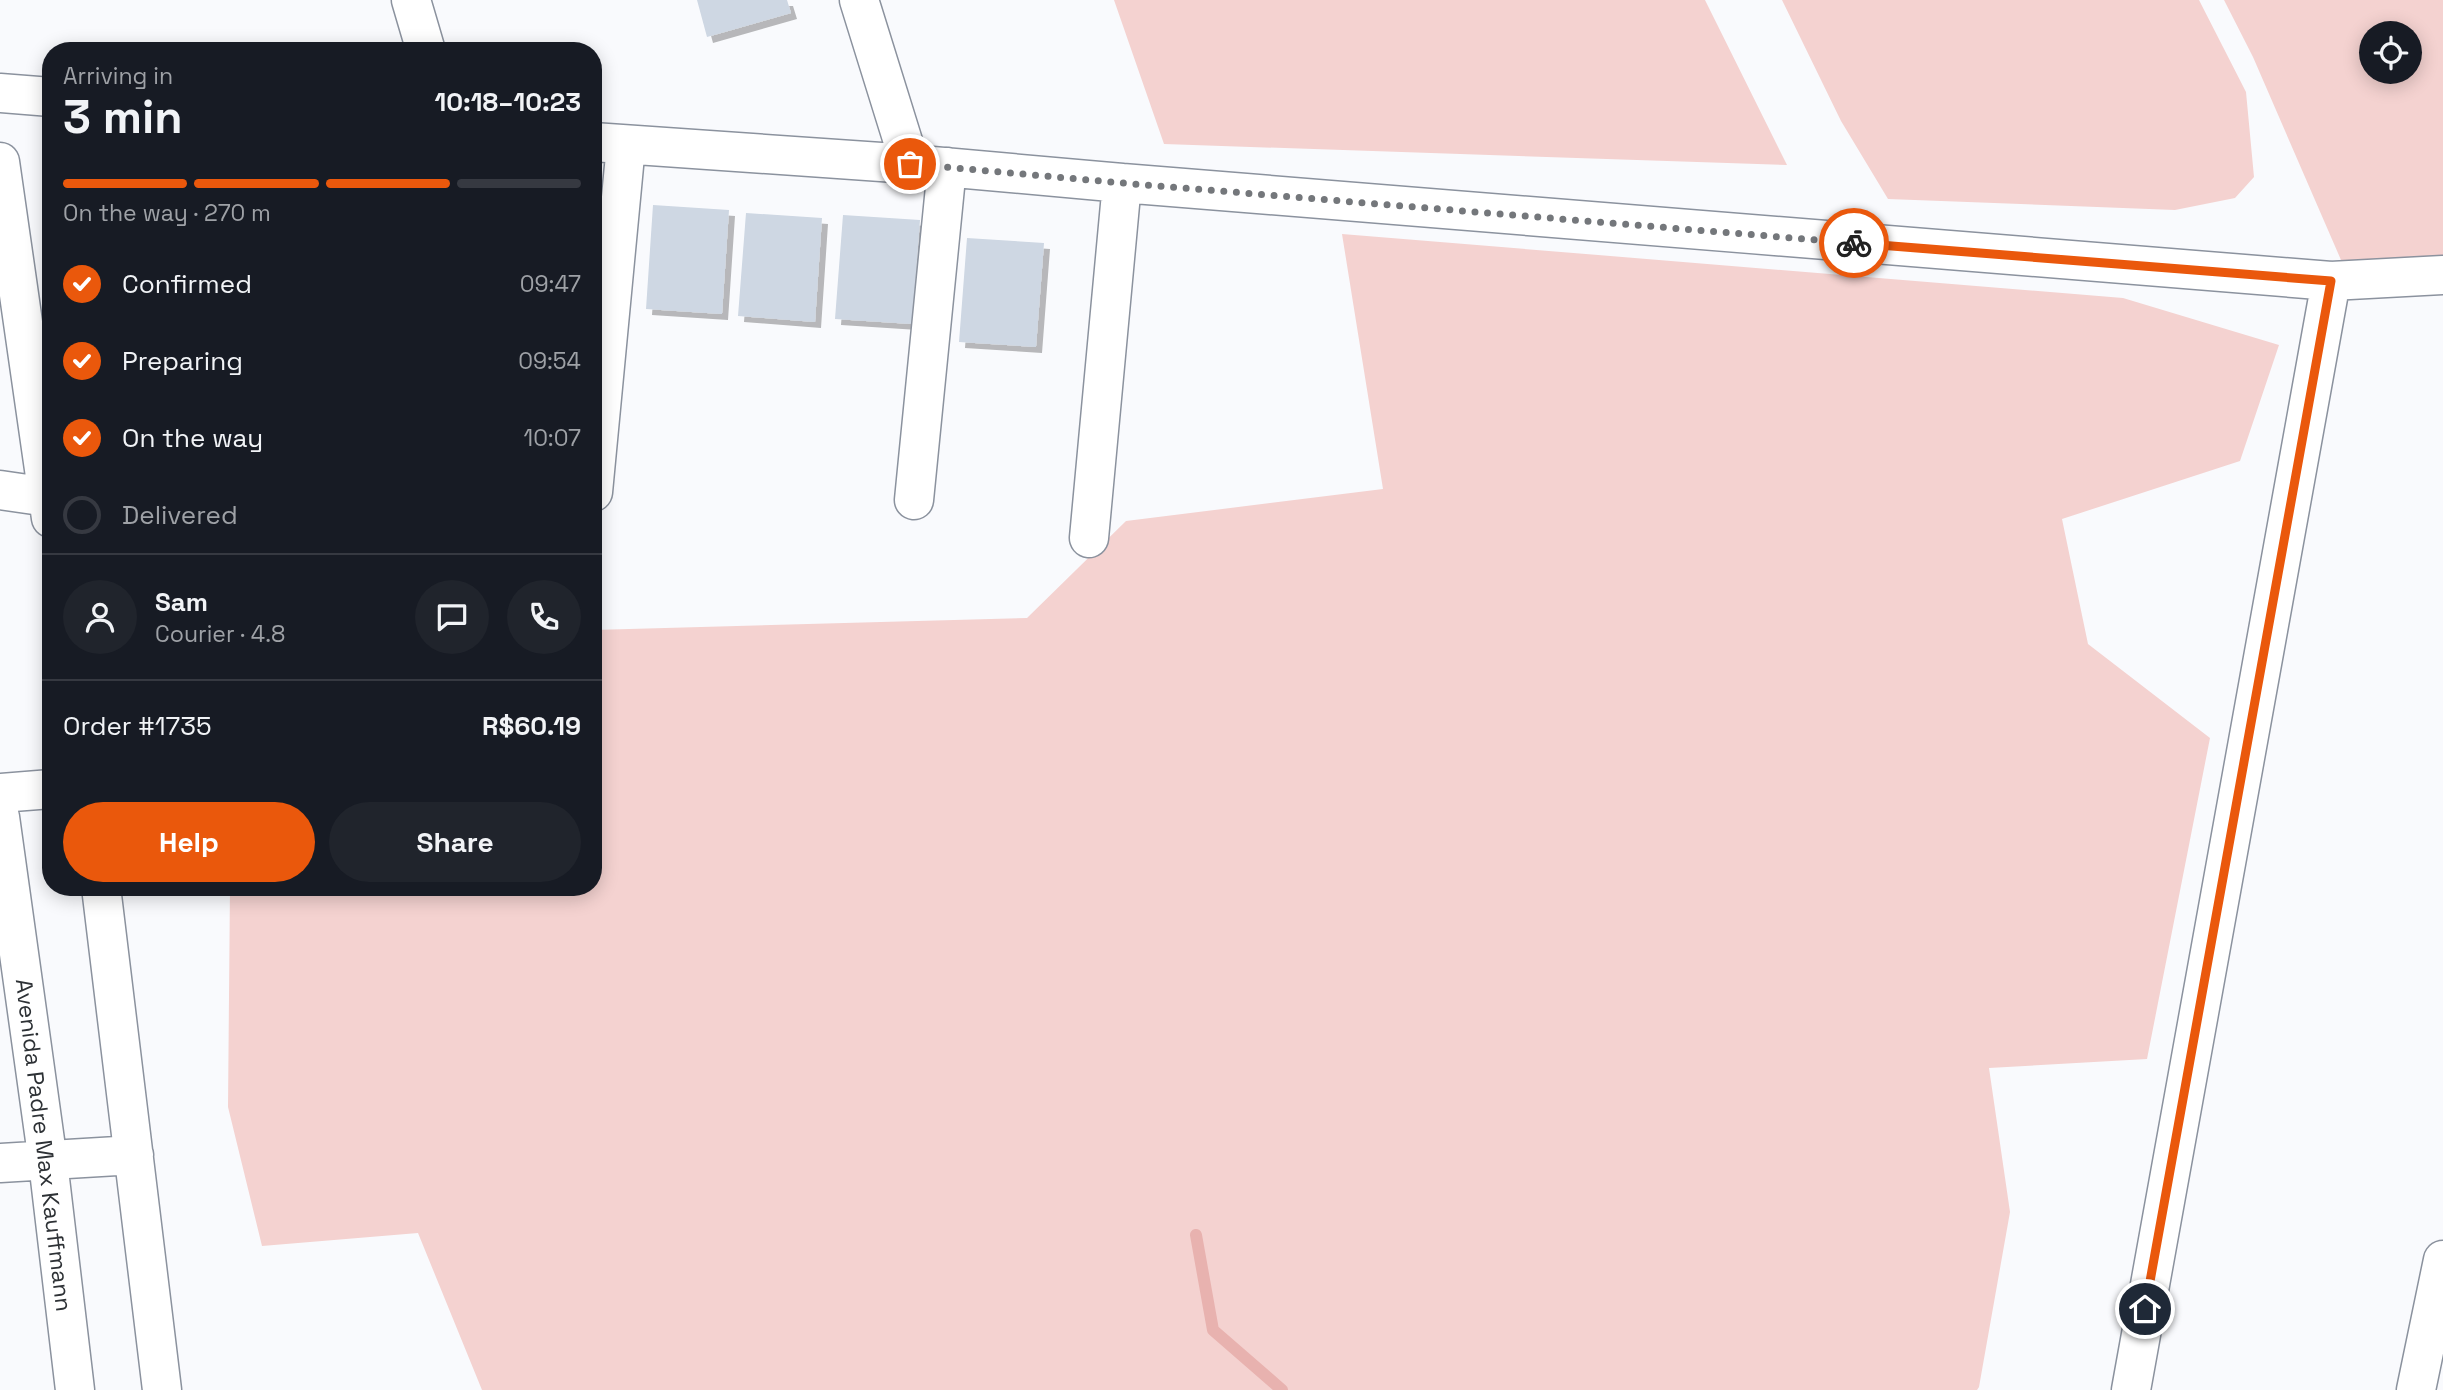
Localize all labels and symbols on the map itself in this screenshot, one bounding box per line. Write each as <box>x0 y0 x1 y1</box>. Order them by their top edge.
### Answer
pin <box>880 134 940 194</box>
courier <box>1819 208 1889 278</box>
street label: Avenida Padre Max Kauffmann <box>9 977 79 1313</box>
pin <box>2115 1279 2175 1339</box>

